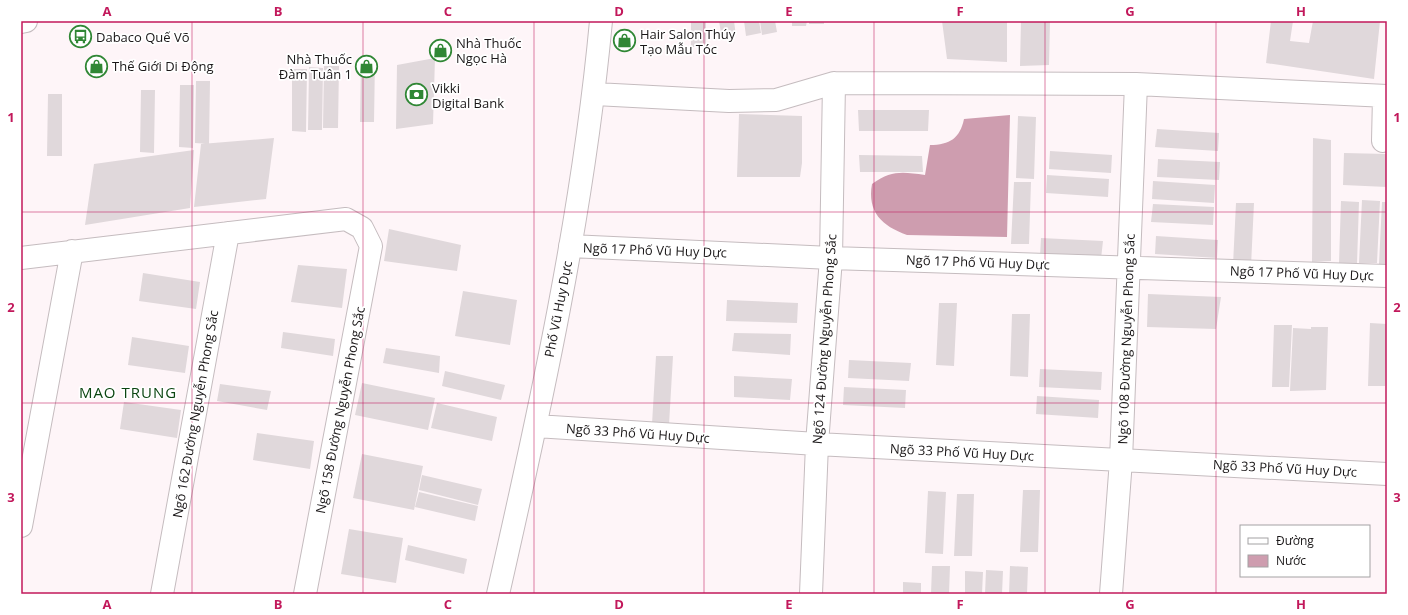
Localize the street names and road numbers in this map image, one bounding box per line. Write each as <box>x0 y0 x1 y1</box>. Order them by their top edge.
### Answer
street label: Ngõ 124 Đường Nguyễn Phong Sắc <box>808 233 840 445</box>
street label: Ngõ 108 Đường Nguyễn Phong Sắc <box>1113 233 1139 445</box>
street label: Ngõ 17 Phố Vũ Huy Dực <box>583 238 727 262</box>
street label: Ngõ 17 Phố Vũ Huy Dực <box>906 250 1050 274</box>
street label: Phố Vũ Huy Dực <box>540 259 576 359</box>
street label: Ngõ 17 Phố Vũ Huy Dực <box>1230 261 1374 285</box>
street label: Ngõ 158 Đường Nguyễn Phong Sắc <box>311 305 369 515</box>
street label: Ngõ 162 Đường Nguyễn Phong Sắc <box>168 309 222 519</box>
street label: Ngõ 33 Phố Vũ Huy Dực <box>565 419 711 447</box>
street label: Ngõ 33 Phố Vũ Huy Dực <box>890 439 1034 465</box>
street label: Ngõ 33 Phố Vũ Huy Dực <box>1213 455 1357 481</box>

